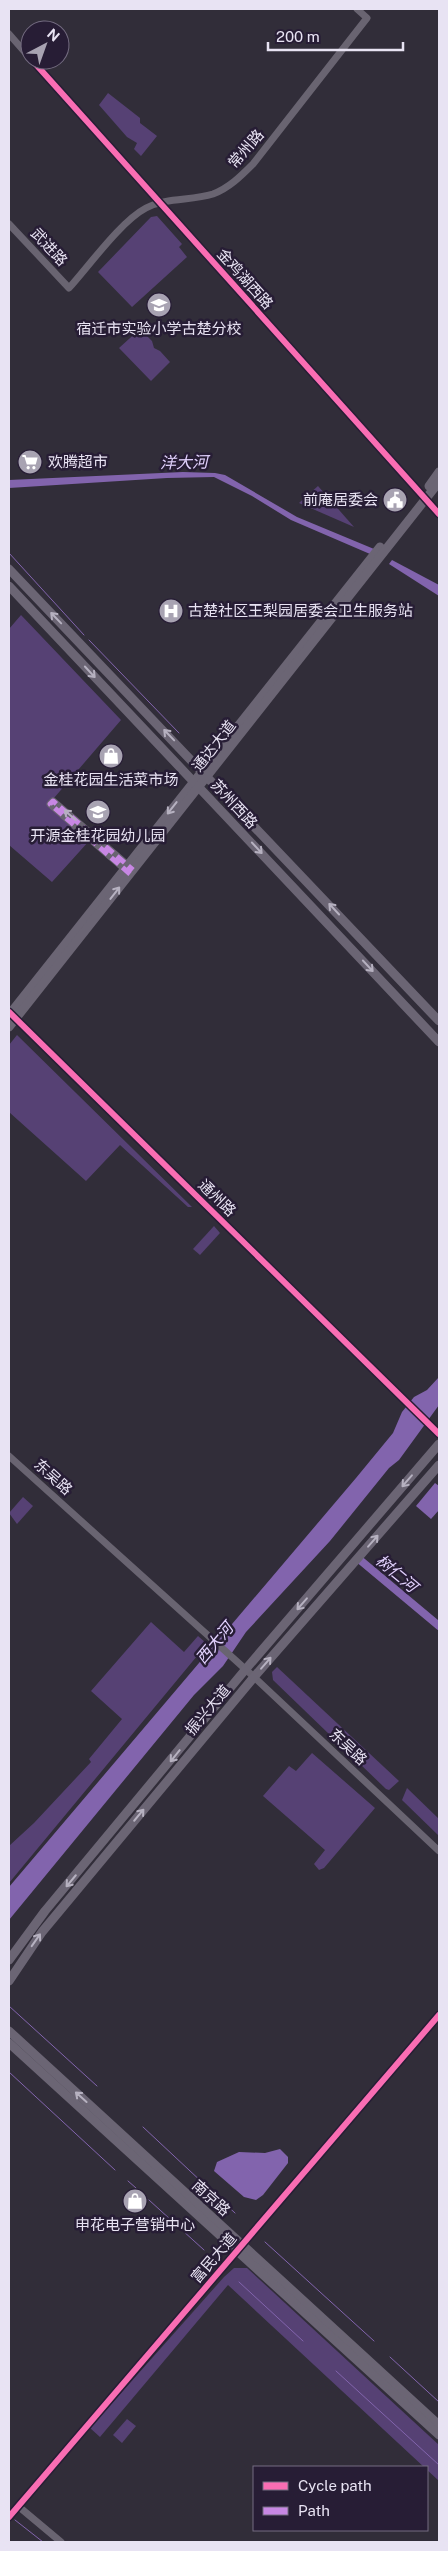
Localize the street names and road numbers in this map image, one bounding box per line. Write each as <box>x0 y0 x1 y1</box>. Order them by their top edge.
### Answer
street label: 常州路 <box>224 126 267 171</box>
street label: 武进路 <box>28 224 71 269</box>
street label: 金鸡湖西路 <box>214 245 277 312</box>
street label: 通达大道 <box>188 717 239 775</box>
street label: 苏州西路 <box>208 776 261 831</box>
street label: 通州路 <box>195 1176 239 1219</box>
street label: 东吴路 <box>31 1455 76 1498</box>
street label: 振兴大道 <box>182 1681 233 1738</box>
street label: 东吴路 <box>326 1725 371 1768</box>
street label: 南京路 <box>189 2176 234 2219</box>
street label: 富民大道 <box>188 2229 240 2286</box>

